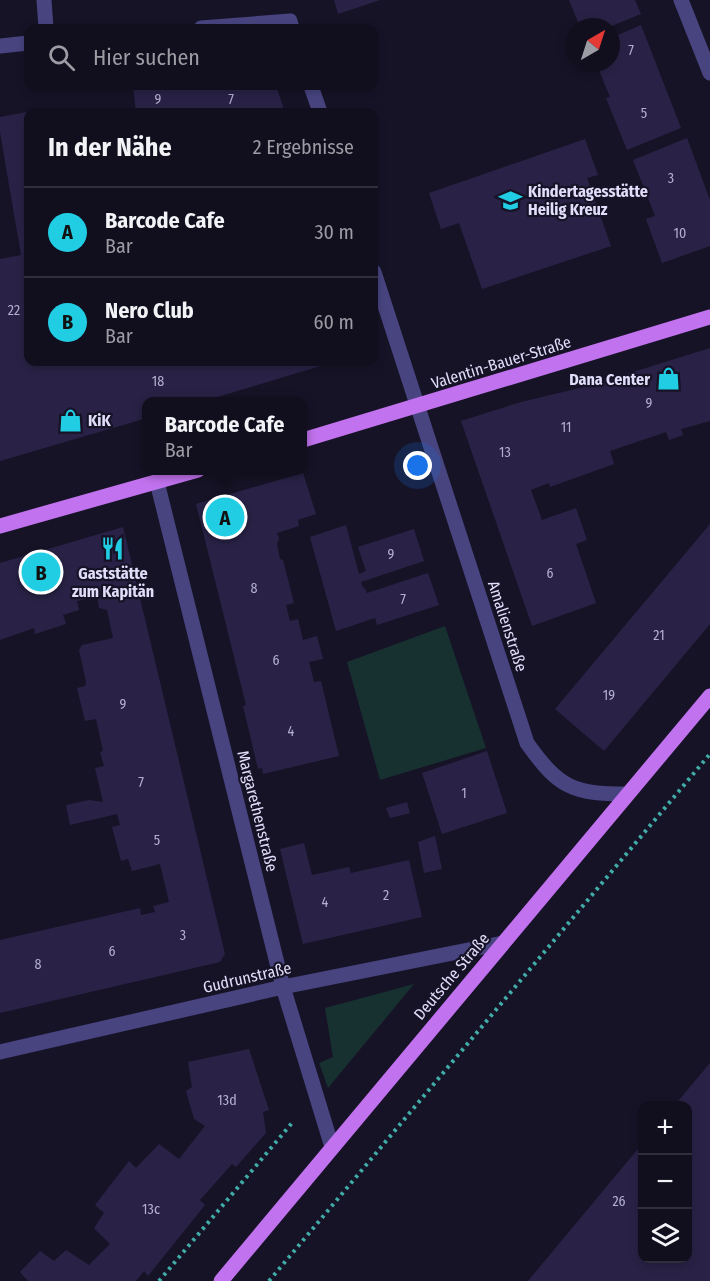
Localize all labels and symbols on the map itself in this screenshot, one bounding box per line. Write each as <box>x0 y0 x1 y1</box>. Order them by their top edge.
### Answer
north arrow <box>566 18 620 72</box>
house number: 7 <box>628 42 634 59</box>
house number: 9 <box>155 91 162 108</box>
house number: 7 <box>228 91 234 108</box>
house number: 5 <box>641 105 647 122</box>
house number: 3 <box>668 170 674 187</box>
place label: Kindertagesstätte Heilig Kreuz <box>528 182 648 219</box>
school or university icon: Kindertagesstätte Heilig Kreuz <box>497 187 523 213</box>
house number: 10 <box>674 225 686 242</box>
house number: 22 <box>8 302 20 319</box>
street label: Valentin-Bauer-Straße <box>429 332 573 393</box>
shop icon: Dana Center <box>655 366 681 392</box>
place label: Dana Center <box>569 370 650 389</box>
house number: 18 <box>152 373 164 390</box>
house number: 9 <box>646 395 653 412</box>
shop icon: KiK <box>57 407 83 433</box>
place label: KiK <box>88 411 111 430</box>
house number: 11 <box>561 419 571 436</box>
house number: 13 <box>499 444 511 461</box>
your location <box>403 451 432 480</box>
pin: A <box>206 494 244 540</box>
restaurant icon: Gaststätte zum Kapitän <box>100 535 126 561</box>
house number: 9 <box>388 546 395 563</box>
pin: B <box>22 550 60 594</box>
place label: Gaststätte zum Kapitän <box>72 564 154 601</box>
house number: 6 <box>547 565 554 582</box>
street label: Amalienstraße <box>484 578 531 674</box>
house number: 8 <box>251 580 258 597</box>
house number: 7 <box>400 591 406 608</box>
house number: 21 <box>653 627 665 644</box>
house number: 6 <box>273 652 280 669</box>
house number: 19 <box>603 687 615 704</box>
house number: 9 <box>120 696 127 713</box>
house number: 4 <box>288 723 295 740</box>
street label: Margarethenstraße <box>233 749 282 874</box>
house number: 7 <box>138 774 144 791</box>
house number: 1 <box>461 785 467 802</box>
house number: 5 <box>154 832 160 849</box>
house number: 2 <box>383 887 389 904</box>
house number: 4 <box>322 894 329 911</box>
house number: 3 <box>180 927 186 944</box>
street label: Deutsche Straße <box>410 929 493 1023</box>
house number: 6 <box>109 943 116 960</box>
house number: 8 <box>35 956 42 973</box>
street label: Gudrunstraße <box>201 958 293 997</box>
house number: 13d <box>217 1092 237 1109</box>
house number: 26 <box>612 1193 626 1210</box>
house number: 13c <box>142 1201 160 1218</box>

